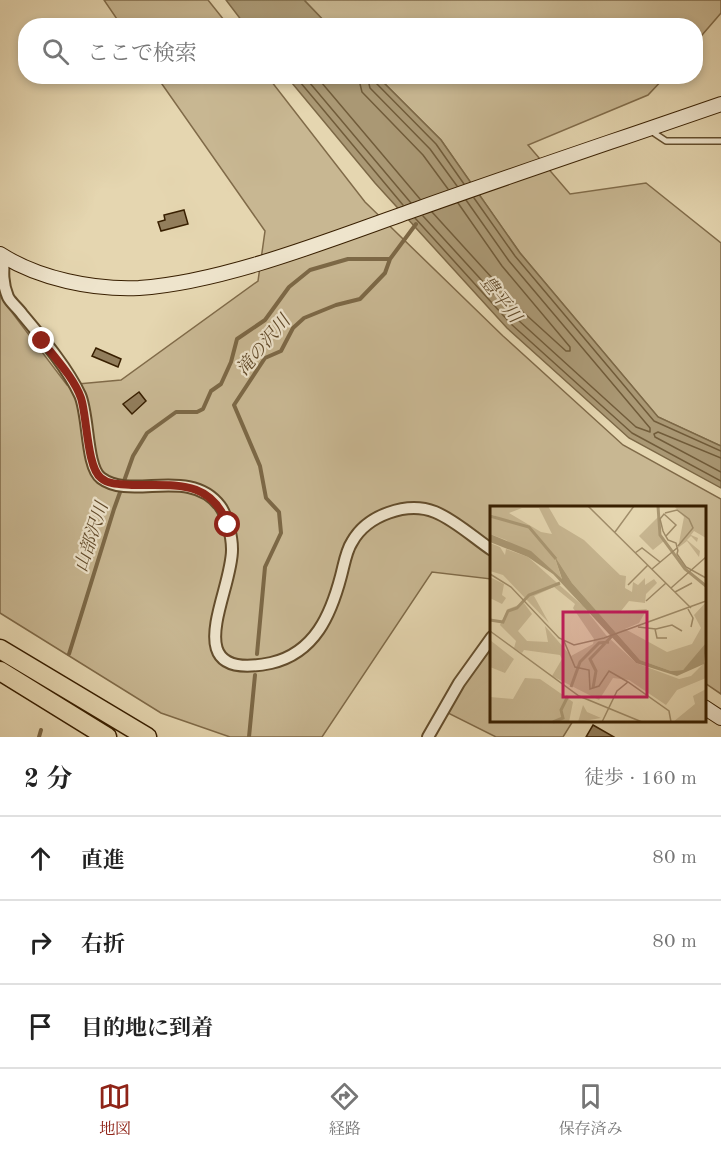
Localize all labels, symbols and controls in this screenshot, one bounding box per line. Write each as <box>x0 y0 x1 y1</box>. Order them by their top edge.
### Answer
search box <box>18 18 703 84</box>
icon: search <box>39 35 72 68</box>
text: ここで検索 <box>87 43 197 65</box>
water label: 豊平川 <box>476 272 527 328</box>
water label: 滝の沢川 <box>232 309 295 379</box>
route end <box>28 327 54 353</box>
water label: 山部沢川 <box>70 498 112 574</box>
inset map <box>490 506 706 722</box>
route start <box>214 511 240 537</box>
text: 2 分 <box>24 767 72 793</box>
text: 徒歩 · 160 m <box>584 769 697 789</box>
icon: ahead <box>24 842 57 875</box>
text: 80 m <box>652 848 697 868</box>
text: 直進 <box>81 850 125 872</box>
icon: right <box>24 926 57 959</box>
text: 80 m <box>652 932 697 952</box>
text: 右折 <box>81 934 125 956</box>
icon: arrive <box>24 1010 57 1043</box>
text: 目的地に到着 <box>81 1018 213 1040</box>
tab: 地図 <box>98 1080 131 1140</box>
tab: 経路 <box>328 1080 361 1140</box>
tab: 保存済み <box>558 1080 622 1140</box>

